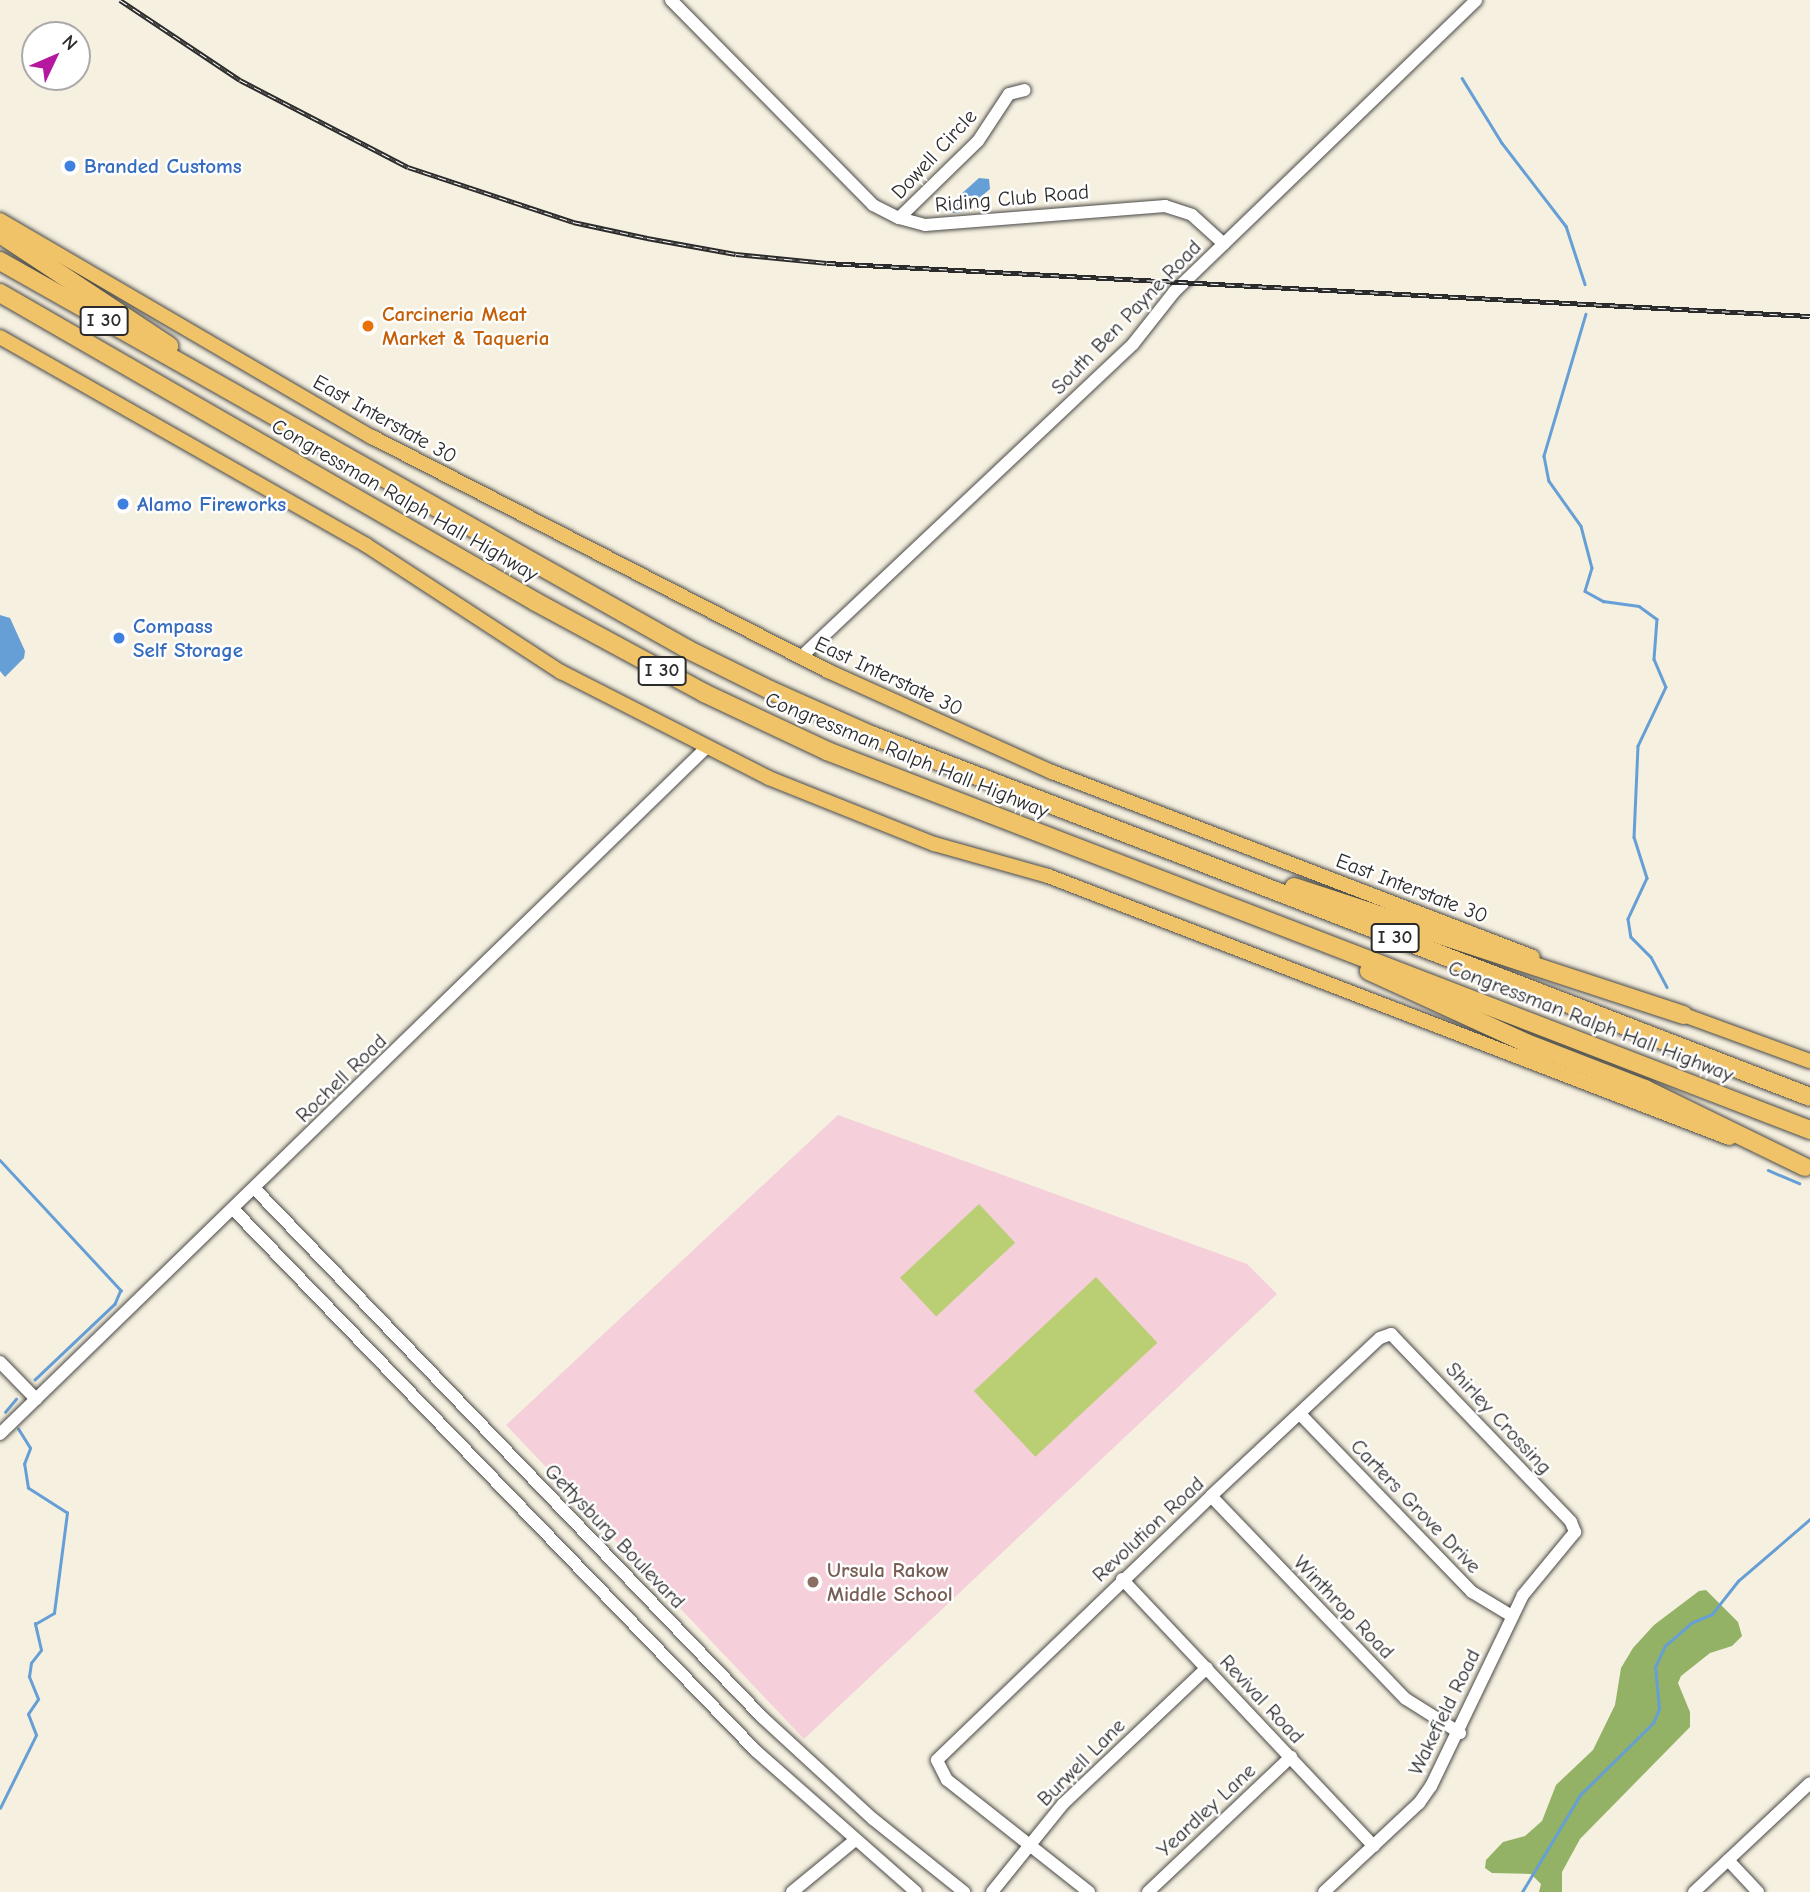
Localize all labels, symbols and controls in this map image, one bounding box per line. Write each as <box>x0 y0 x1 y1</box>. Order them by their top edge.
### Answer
north arrow <box>21 21 91 91</box>
text: N <box>57 31 82 55</box>
street label: Dowell Circle <box>886 104 982 204</box>
place label: Branded Customs <box>84 153 242 179</box>
marker: Branded Customs <box>62 158 78 174</box>
street label: Riding Club Road <box>934 179 1090 217</box>
street label: South Ben Payne Road <box>1046 234 1206 400</box>
place label: Carcineria Meat Market & Taqueria <box>382 301 549 351</box>
road number: I 30 <box>80 306 128 336</box>
marker: Carcineria Meat Market & Taqueria <box>360 318 376 334</box>
street label: East Interstate 30 <box>309 369 461 469</box>
street label: Congressman Ralph Hall Highway <box>267 413 543 587</box>
place label: Alamo Fireworks <box>137 491 286 517</box>
marker: Alamo Fireworks <box>115 496 131 512</box>
place label: Compass Self Storage <box>133 613 243 663</box>
marker: Compass Self Storage <box>111 630 127 646</box>
street label: East Interstate 30 <box>811 631 967 721</box>
road number: I 30 <box>638 656 686 686</box>
street label: Congressman Ralph Hall Highway <box>762 686 1052 824</box>
street label: East Interstate 30 <box>1332 847 1492 929</box>
road number: I 30 <box>1370 922 1420 954</box>
street label: Congressman Ralph Hall Highway <box>1445 955 1737 1087</box>
street label: Rochell Road <box>290 1028 392 1128</box>
street label: Shirley Crossing <box>1441 1357 1557 1479</box>
street label: Carters Grove Drive <box>1345 1434 1487 1578</box>
street label: Gettysburg Boulevard <box>539 1458 691 1614</box>
street label: Revolution Road <box>1087 1471 1209 1587</box>
street label: Winthrop Road <box>1288 1550 1400 1664</box>
place label: Ursula Rakow Middle School <box>827 1557 953 1607</box>
marker: Ursula Rakow Middle School <box>805 1574 821 1590</box>
street label: Wakefield Road <box>1403 1645 1485 1779</box>
street label: Revival Road <box>1214 1649 1310 1749</box>
street label: Burwell Lane <box>1032 1713 1130 1811</box>
street label: Yeardley Lane <box>1151 1758 1261 1862</box>

